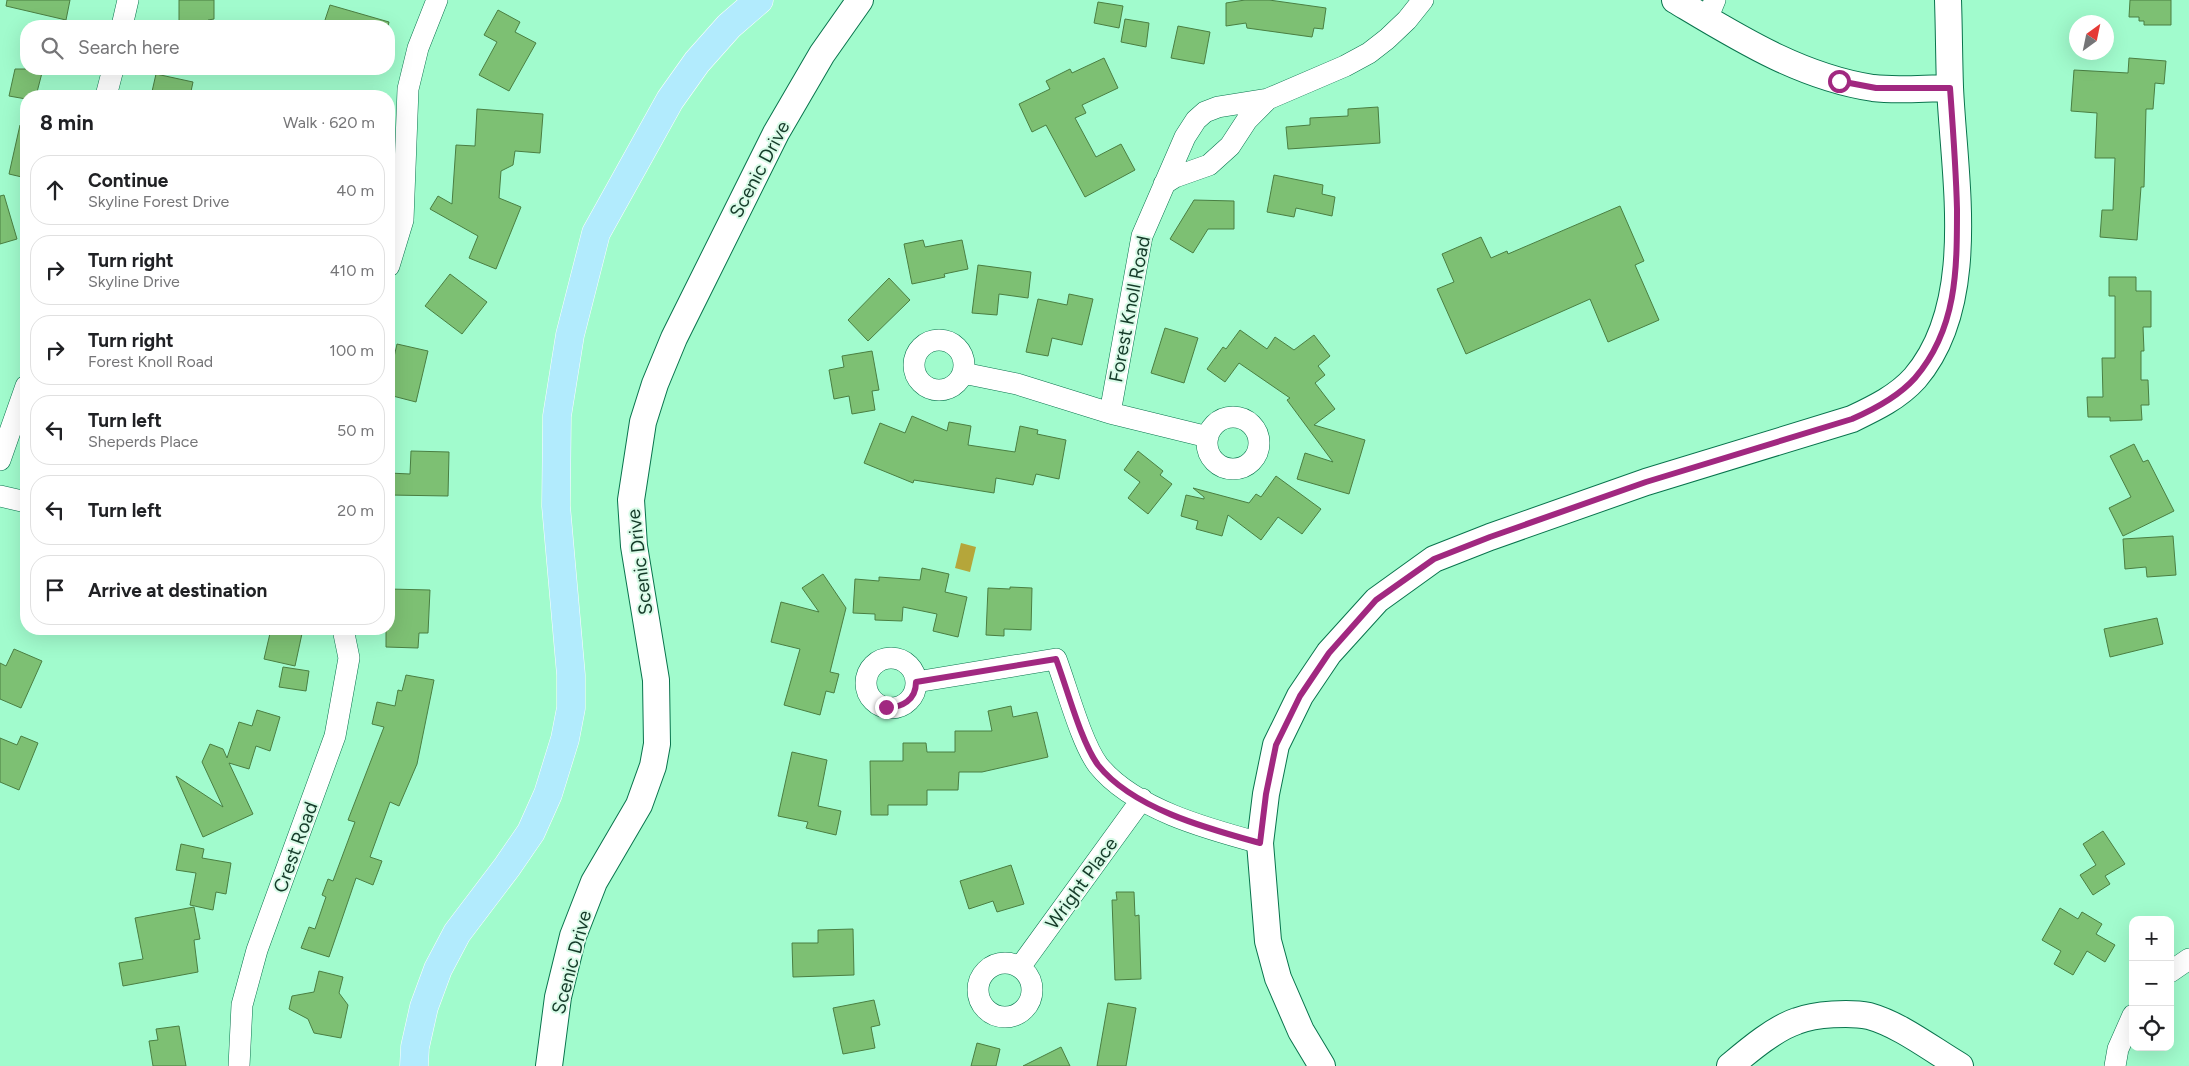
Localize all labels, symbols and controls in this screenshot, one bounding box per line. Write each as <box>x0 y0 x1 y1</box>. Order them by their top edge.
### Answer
north arrow <box>2069 15 2114 60</box>
search box <box>20 20 395 75</box>
icon: search <box>38 34 66 62</box>
text: Search here <box>78 36 180 59</box>
route start <box>1828 70 1851 93</box>
text: 8 min <box>40 110 94 135</box>
text: Walk · 620 m <box>283 113 375 132</box>
street label: Scenic Drive <box>724 117 795 222</box>
text: Continue <box>88 169 168 192</box>
icon: ahead <box>41 176 69 204</box>
text: 40 m <box>336 181 374 200</box>
text: Skyline Forest Drive <box>88 192 229 211</box>
street label: Forest Knoll Road <box>1104 234 1155 384</box>
text: Turn right <box>88 249 174 272</box>
icon: right <box>41 256 69 284</box>
text: 410 m <box>330 261 374 280</box>
text: Skyline Drive <box>88 272 180 291</box>
text: Turn right <box>88 329 174 352</box>
icon: right <box>41 336 69 364</box>
text: 100 m <box>329 341 374 360</box>
text: Forest Knoll Road <box>88 352 213 371</box>
text: Turn left <box>88 409 162 432</box>
icon: left <box>41 416 69 444</box>
text: 50 m <box>337 421 374 440</box>
text: Sheperds Place <box>88 432 198 451</box>
icon: left <box>41 496 69 524</box>
text: Turn left <box>88 499 162 522</box>
text: 20 m <box>337 501 374 520</box>
street label: Scenic Drive <box>622 508 657 616</box>
icon: arrive <box>41 576 69 604</box>
text: Arrive at destination <box>88 579 267 602</box>
route end <box>875 696 898 719</box>
street label: Crest Road <box>268 799 323 896</box>
street label: Wright Place <box>1040 833 1122 934</box>
street label: Scenic Drive <box>547 908 596 1016</box>
map controls <box>2129 916 2174 1051</box>
button: + <box>2129 916 2174 961</box>
button: − <box>2129 961 2174 1006</box>
button: locate <box>2129 1006 2174 1051</box>

